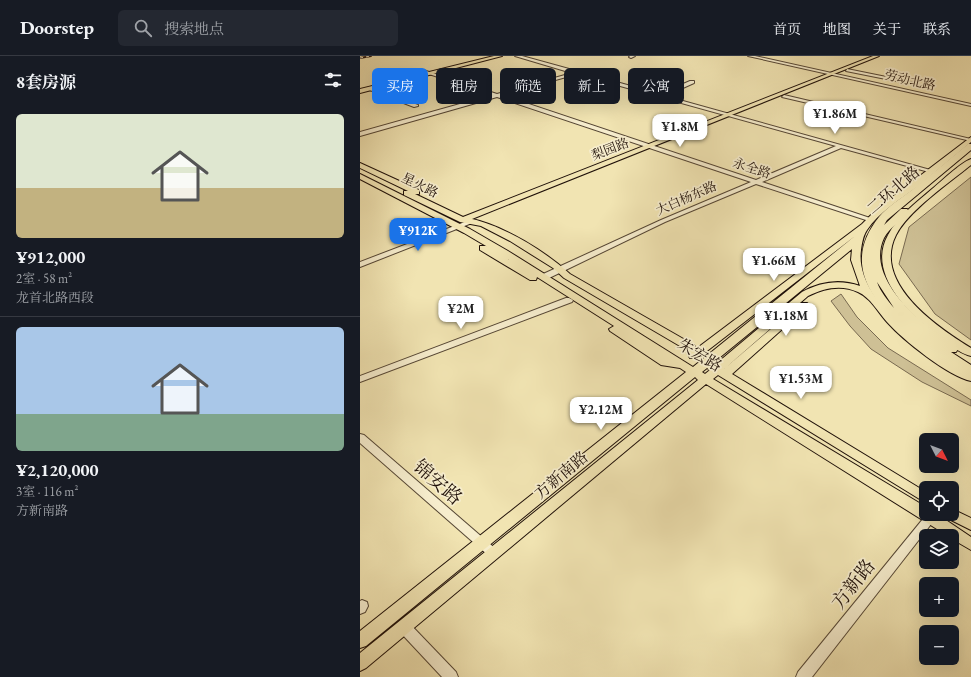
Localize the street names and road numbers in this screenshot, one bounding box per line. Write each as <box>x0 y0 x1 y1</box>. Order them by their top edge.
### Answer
street label: 劳动北路 <box>883 66 937 94</box>
street label: 梨园路 <box>589 134 631 164</box>
street label: 永全路 <box>731 154 773 182</box>
street label: 二环北路 <box>862 161 924 219</box>
street label: 星火路 <box>399 169 441 201</box>
street label: 大白杨东路 <box>653 177 719 219</box>
street label: 朱宏路 <box>674 334 726 376</box>
street label: 方新南路 <box>530 446 592 504</box>
street label: 锦安路 <box>408 454 468 510</box>
street label: 方新路 <box>826 554 880 614</box>

